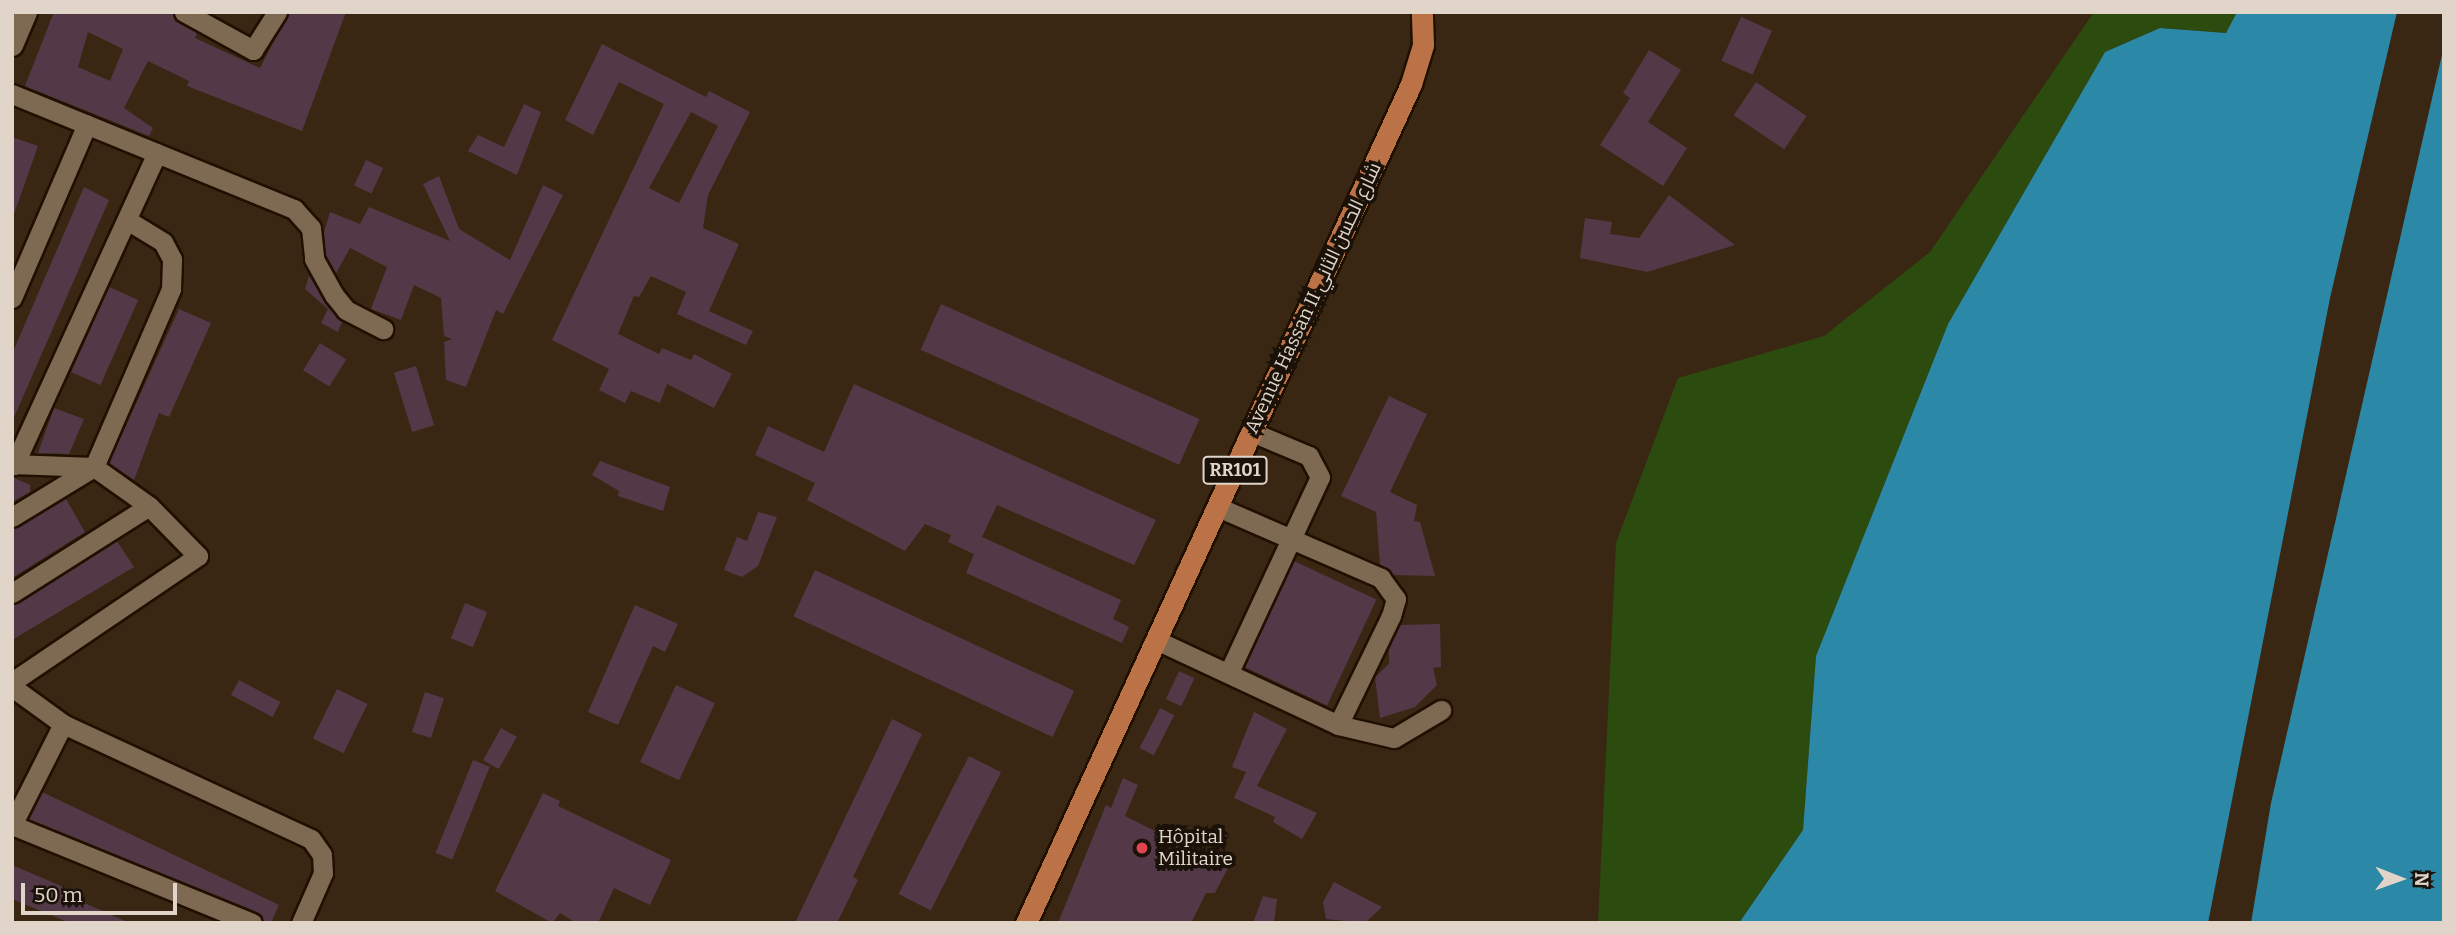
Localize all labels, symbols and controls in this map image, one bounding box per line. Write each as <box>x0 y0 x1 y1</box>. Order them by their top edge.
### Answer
street label: Avenue Hassan II شارع الحسن الثاني <box>1240 159 1386 437</box>
road number: RR101 <box>1202 456 1268 484</box>
place label: Hôpital Militaire <box>1158 826 1233 870</box>
marker: Hôpital Militaire <box>1132 838 1152 858</box>
north arrow <box>2365 844 2435 914</box>
scale bar <box>24 869 180 913</box>
text: N <box>2410 872 2433 887</box>
text: 50 m <box>34 882 83 908</box>

